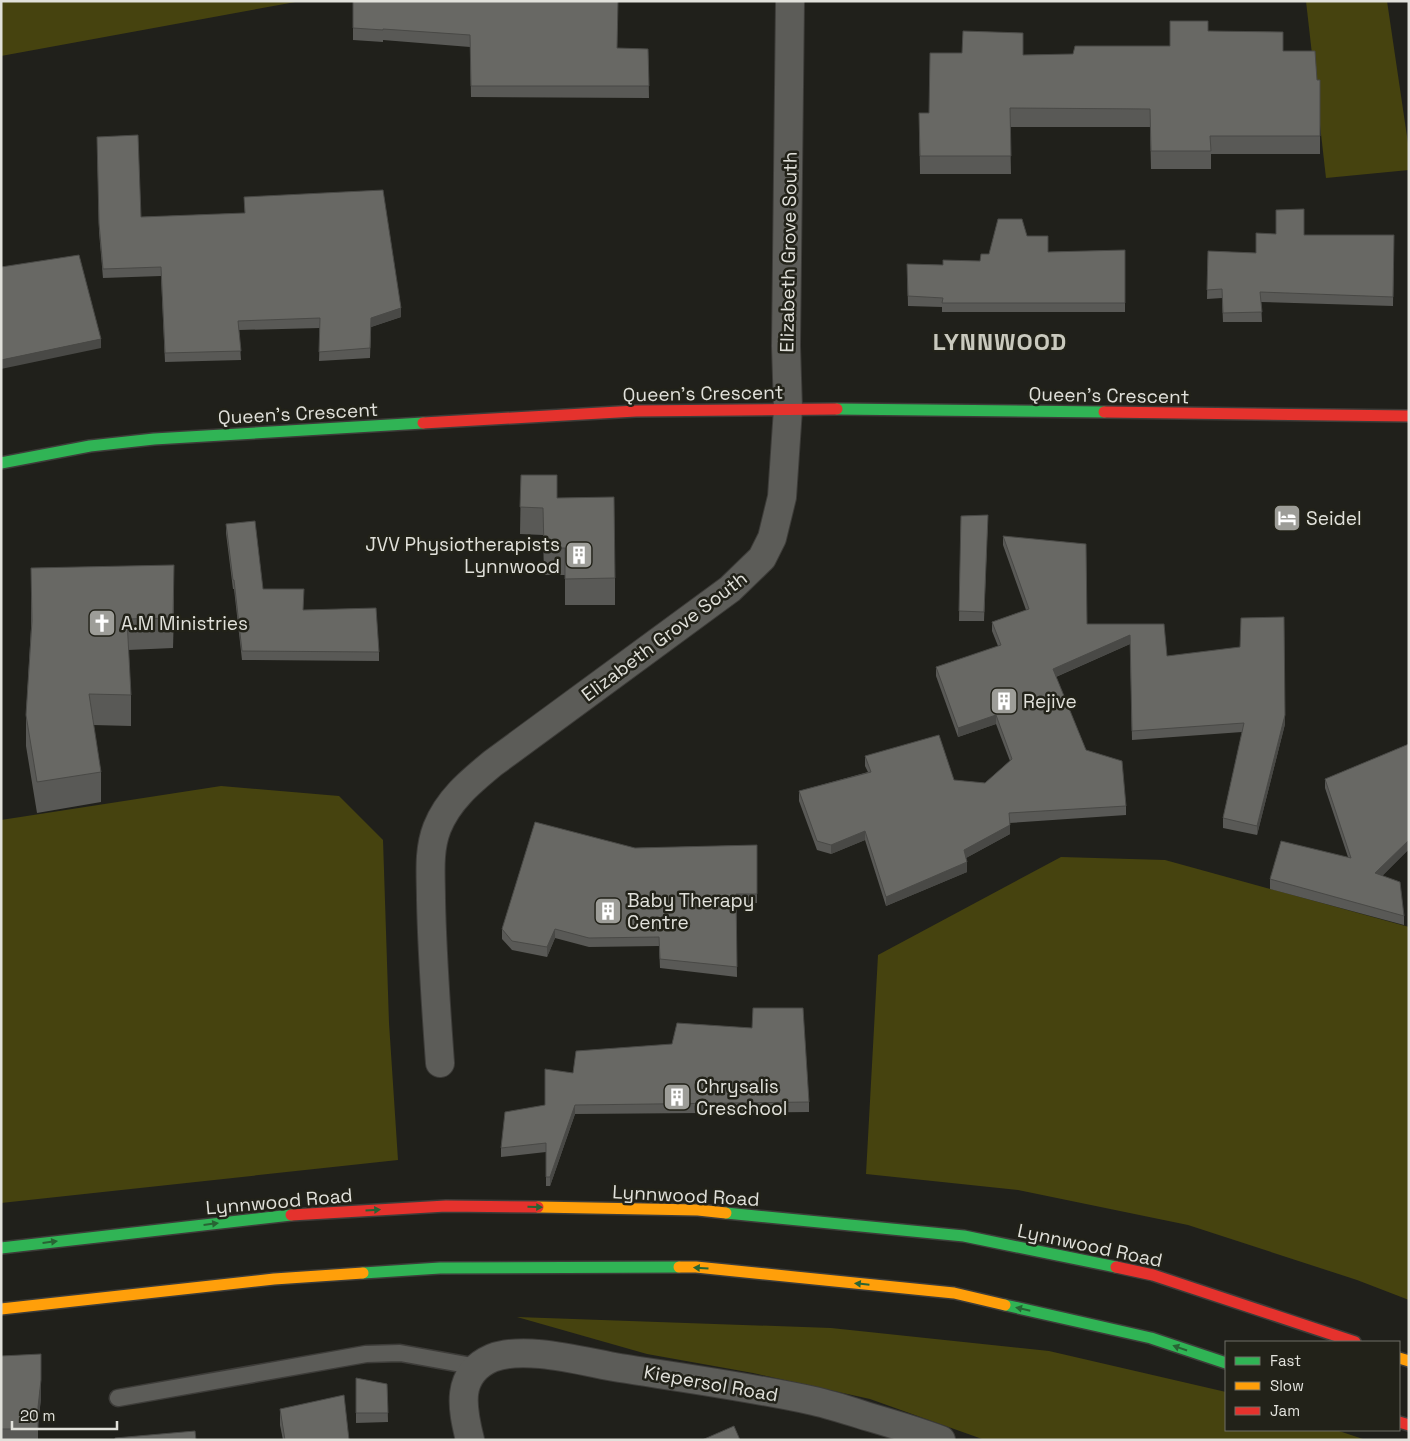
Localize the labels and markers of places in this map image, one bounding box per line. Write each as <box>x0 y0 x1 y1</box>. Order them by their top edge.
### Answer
hotel icon: Seidel <box>1272 503 1302 533</box>
place label: Seidel <box>1306 506 1362 531</box>
place label: JVV Physiotherapists Lynnwood <box>365 532 560 579</box>
building icon: JVV Physiotherapists Lynnwood <box>564 540 594 570</box>
church icon: A.M Ministries <box>87 608 117 638</box>
place label: A.M Ministries <box>121 611 248 636</box>
building icon: Rejive <box>989 686 1019 716</box>
place label: Rejive <box>1023 689 1077 714</box>
place label: Baby Therapy Centre <box>627 888 754 935</box>
building icon: Baby Therapy Centre <box>593 896 623 926</box>
place label: Chrysalis Creschool <box>696 1074 787 1121</box>
building icon: Chrysalis Creschool <box>662 1082 692 1112</box>

